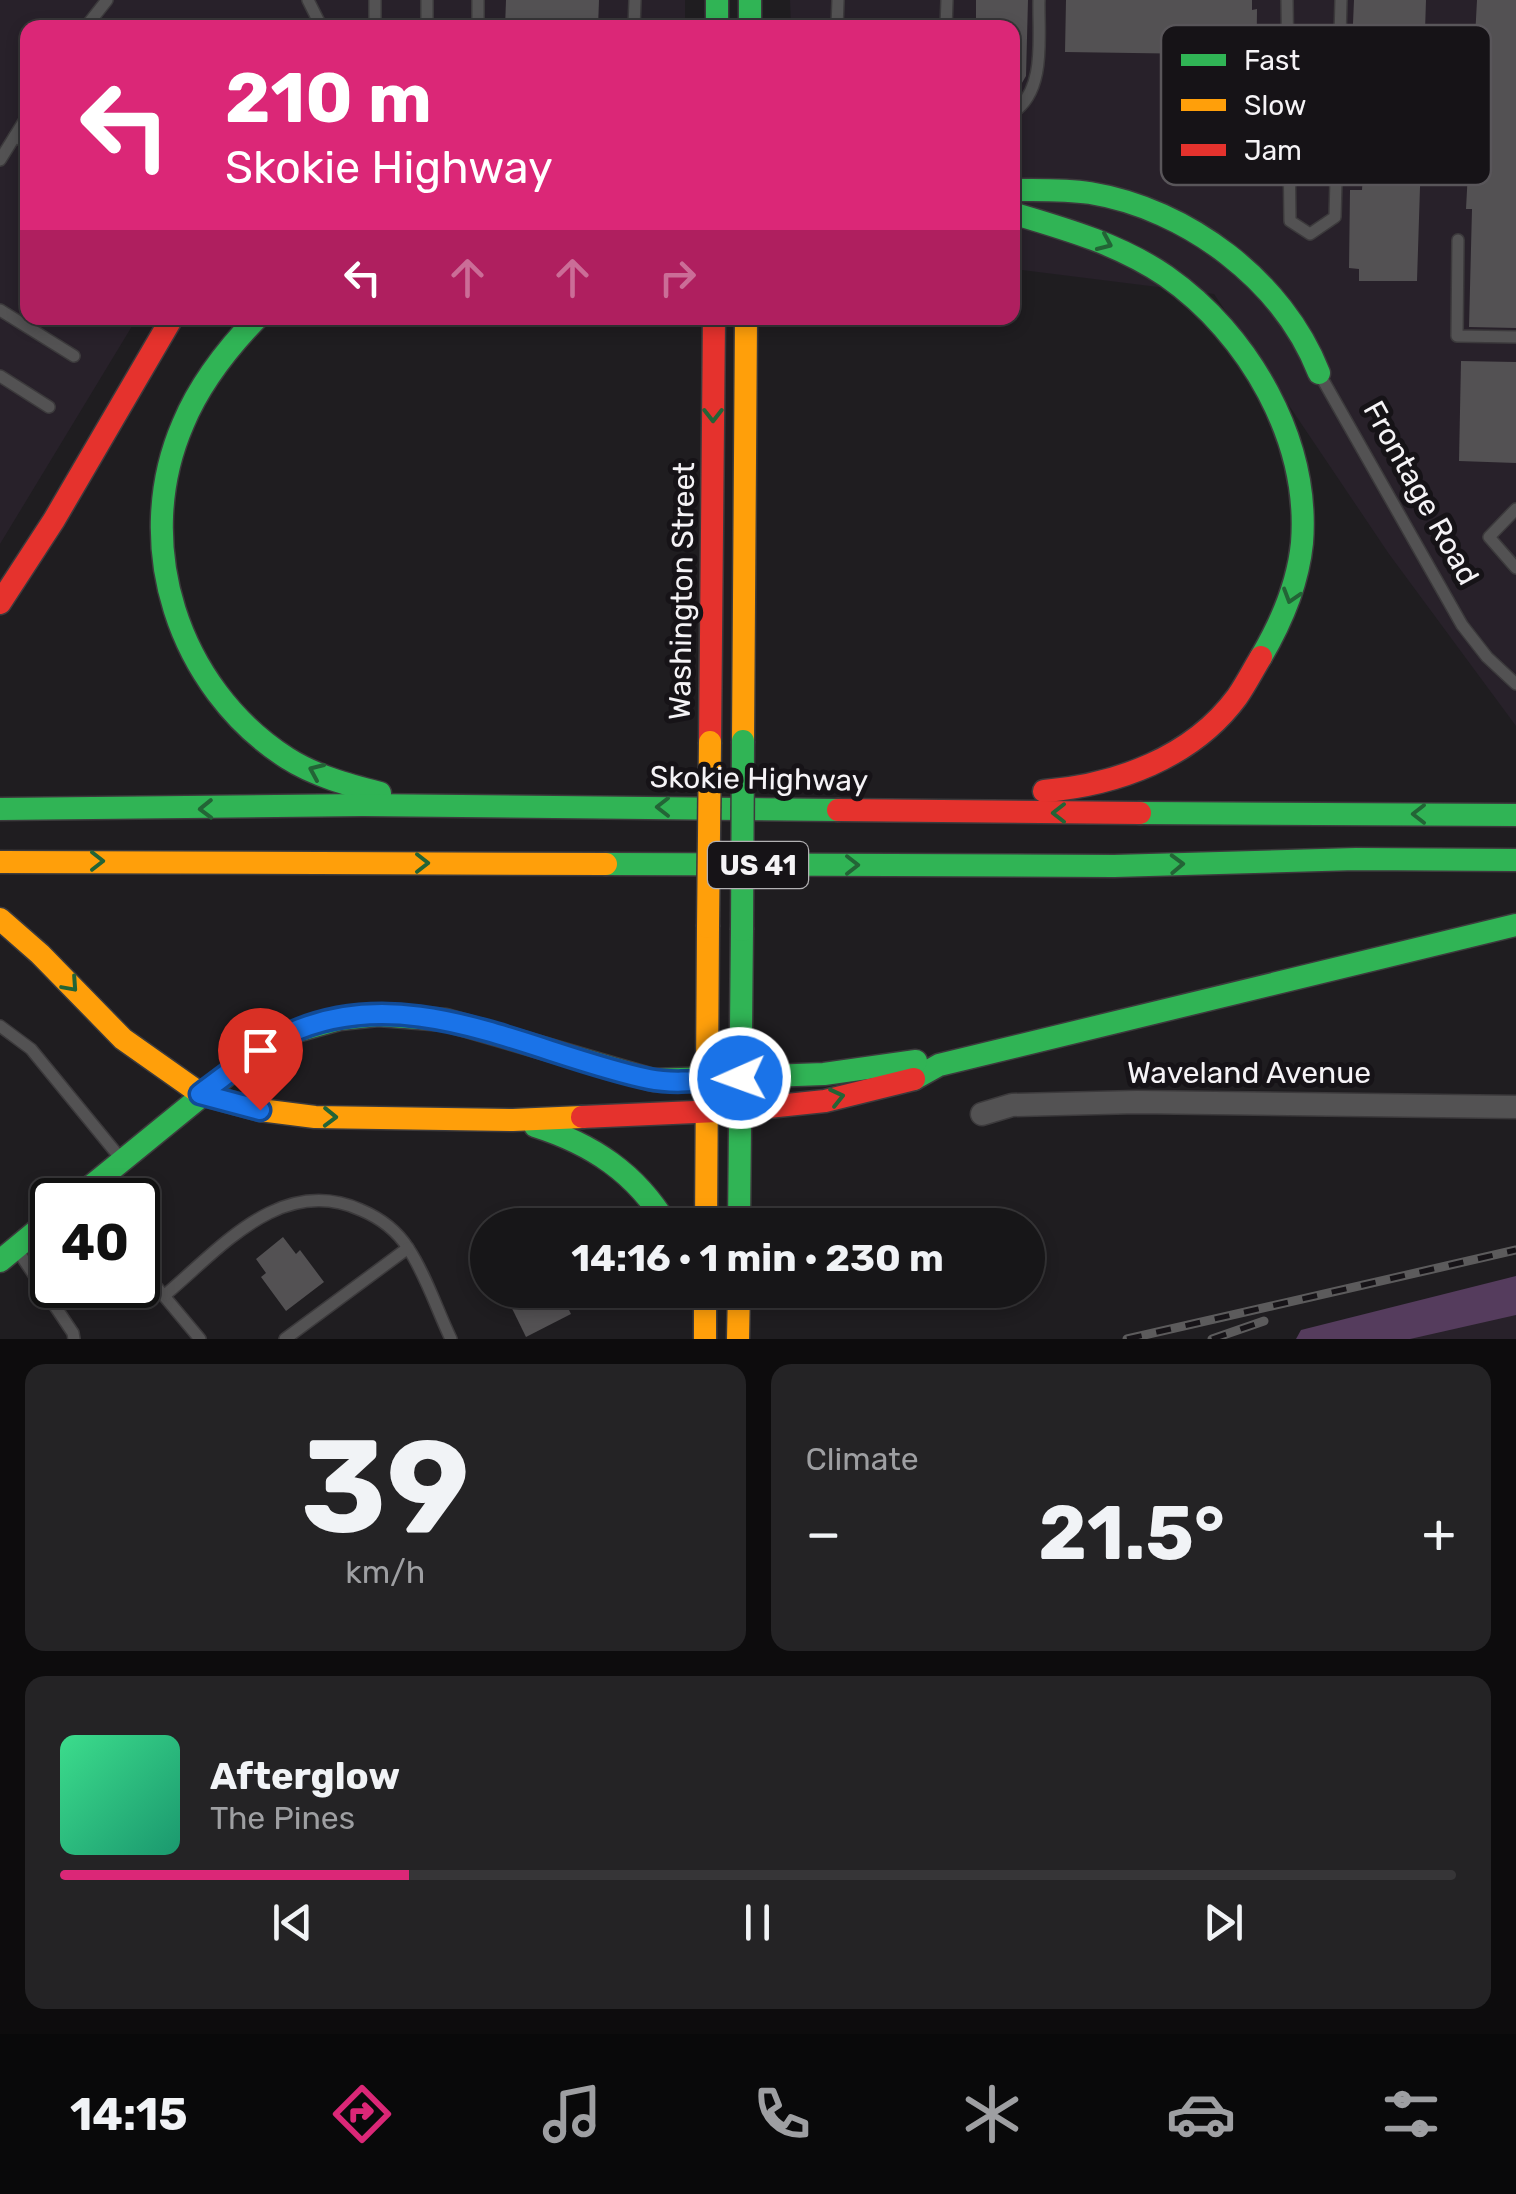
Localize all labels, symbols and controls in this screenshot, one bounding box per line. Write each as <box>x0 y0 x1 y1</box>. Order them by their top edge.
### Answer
legend <box>1161 25 1491 185</box>
text: Fast <box>1244 44 1300 77</box>
text: 210 m <box>225 57 432 140</box>
icon: left <box>60 60 190 190</box>
text: Slow <box>1244 89 1306 122</box>
text: Jam <box>1244 134 1302 167</box>
text: Skokie Highway <box>225 141 553 194</box>
one-way arrow <box>1095 231 1113 251</box>
icon: left <box>335 250 390 305</box>
icon: ahead <box>440 250 495 305</box>
icon: ahead <box>545 250 600 305</box>
icon: right <box>650 250 705 305</box>
street label: Frontage Road <box>1356 395 1486 591</box>
one-way arrow <box>702 408 724 423</box>
street label: Washington Street <box>662 461 702 720</box>
one-way arrow <box>1282 586 1303 603</box>
street label: Skokie Highway <box>649 759 869 799</box>
one-way arrow <box>308 763 326 783</box>
one-way arrow <box>655 796 670 818</box>
one-way arrow <box>197 798 212 820</box>
one-way arrow <box>1050 802 1066 824</box>
one-way arrow <box>1410 804 1426 825</box>
road number: US 41 <box>708 842 808 888</box>
one-way arrow <box>90 850 106 872</box>
one-way arrow <box>416 852 431 874</box>
one-way arrow <box>846 854 861 876</box>
one-way arrow <box>1170 854 1186 875</box>
one-way arrow <box>59 973 77 992</box>
pin <box>218 1008 303 1111</box>
icon: arrive <box>233 1023 288 1078</box>
position arrow <box>688 1026 792 1130</box>
street label: Waveland Avenue <box>1127 1055 1371 1091</box>
one-way arrow <box>828 1088 845 1109</box>
one-way arrow <box>323 1107 339 1128</box>
speed limit sign: 40 <box>30 1178 160 1308</box>
text: 14:16 · 1 min · 230 m <box>571 1235 944 1281</box>
text: 39 <box>301 1410 470 1565</box>
text: Climate <box>806 1440 919 1478</box>
text: 21.5° <box>1038 1489 1225 1578</box>
text: − <box>806 1501 841 1566</box>
text: + <box>1422 1501 1456 1566</box>
text: km/h <box>345 1553 425 1591</box>
text: Afterglow <box>210 1753 400 1799</box>
text: The Pines <box>210 1799 355 1837</box>
icon: previous <box>265 1895 320 1950</box>
icon: pause <box>730 1895 785 1950</box>
icon: next <box>1196 1895 1251 1950</box>
icon: directions <box>327 2079 397 2149</box>
icon: music <box>537 2079 607 2149</box>
icon: phone <box>747 2079 817 2149</box>
icon: climate <box>957 2079 1027 2149</box>
icon: car <box>1166 2079 1236 2149</box>
icon: filters <box>1376 2079 1446 2149</box>
text: 14:15 <box>70 2088 188 2141</box>

